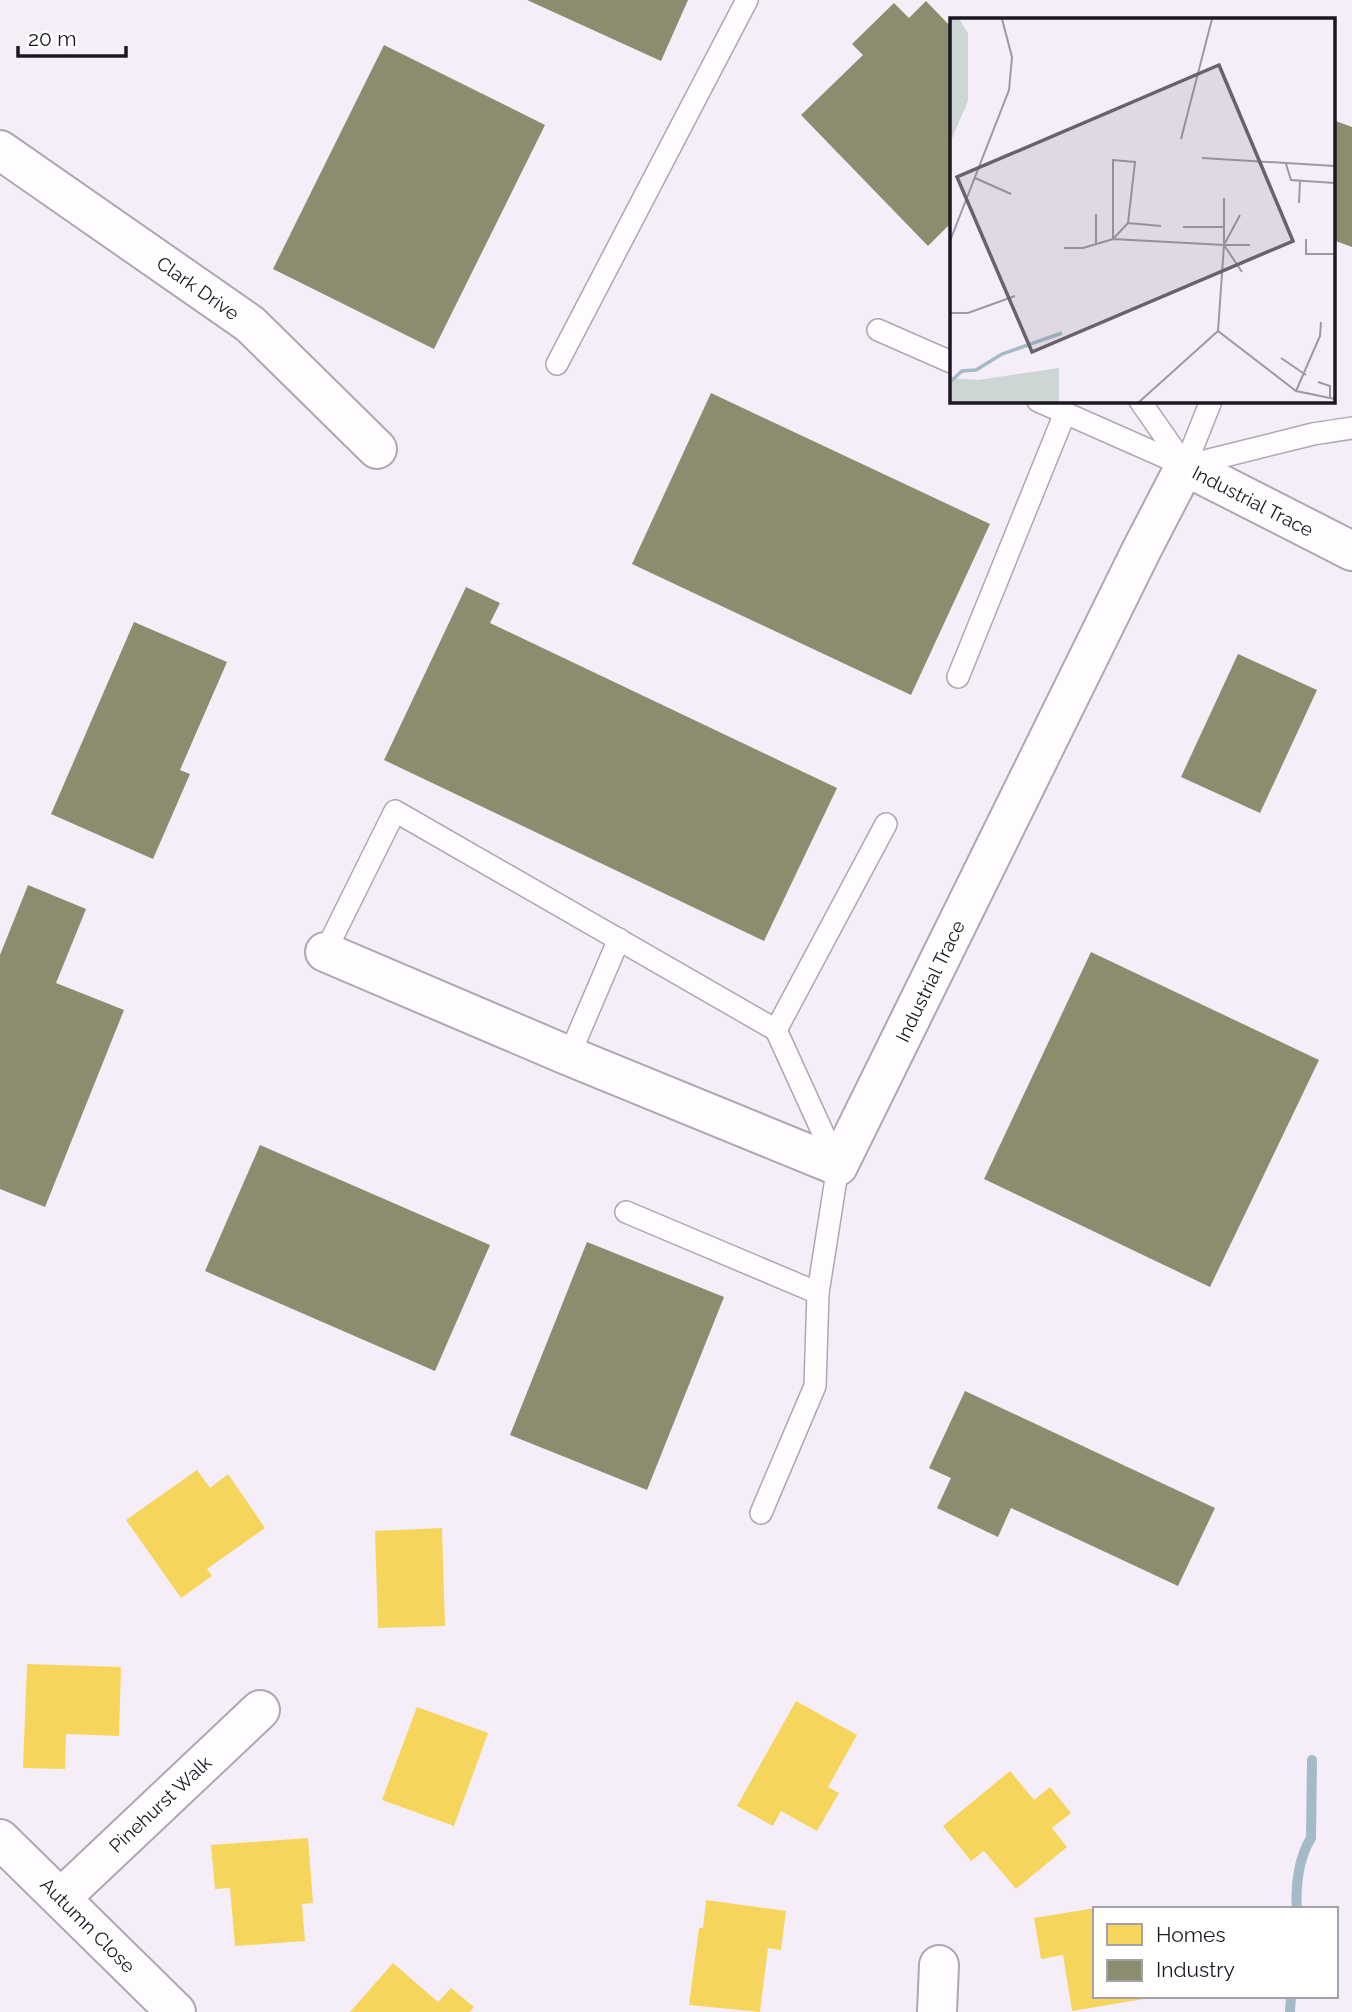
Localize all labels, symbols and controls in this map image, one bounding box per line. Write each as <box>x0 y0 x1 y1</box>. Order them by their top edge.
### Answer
scale bar <box>18 14 126 58</box>
inset map <box>950 18 1334 402</box>
text: 20 m <box>28 26 76 51</box>
street label: Clark Drive <box>153 252 243 324</box>
street label: Industrial Trace <box>1189 461 1317 541</box>
street label: Industrial Trace <box>891 916 969 1046</box>
street label: Pinehurst Walk <box>104 1751 216 1857</box>
street label: Autumn Close <box>36 1873 140 1977</box>
legend <box>1093 1907 1338 1998</box>
text: Homes <box>1156 1922 1226 1947</box>
text: Industry <box>1156 1957 1235 1982</box>

